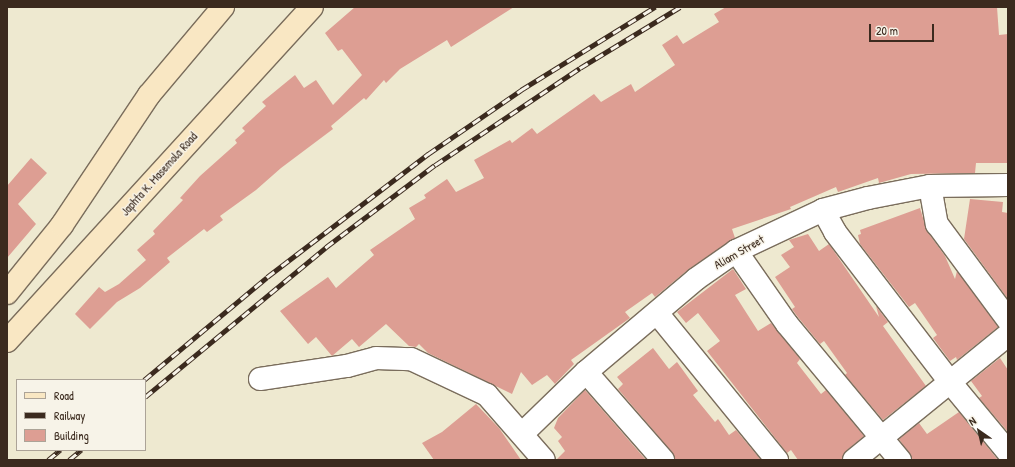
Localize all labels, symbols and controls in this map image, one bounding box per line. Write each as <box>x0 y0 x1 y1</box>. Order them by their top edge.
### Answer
scale bar <box>871 16 936 42</box>
text: 20 m <box>876 22 898 39</box>
street label: Japhta K. Masemola Road <box>118 129 200 219</box>
street label: Aliam Street <box>711 232 767 272</box>
legend <box>16 379 146 451</box>
text: Road <box>54 387 74 404</box>
text: Railway <box>54 407 85 424</box>
north arrow <box>959 411 999 451</box>
text: N <box>966 414 979 428</box>
text: Building <box>54 427 89 444</box>

